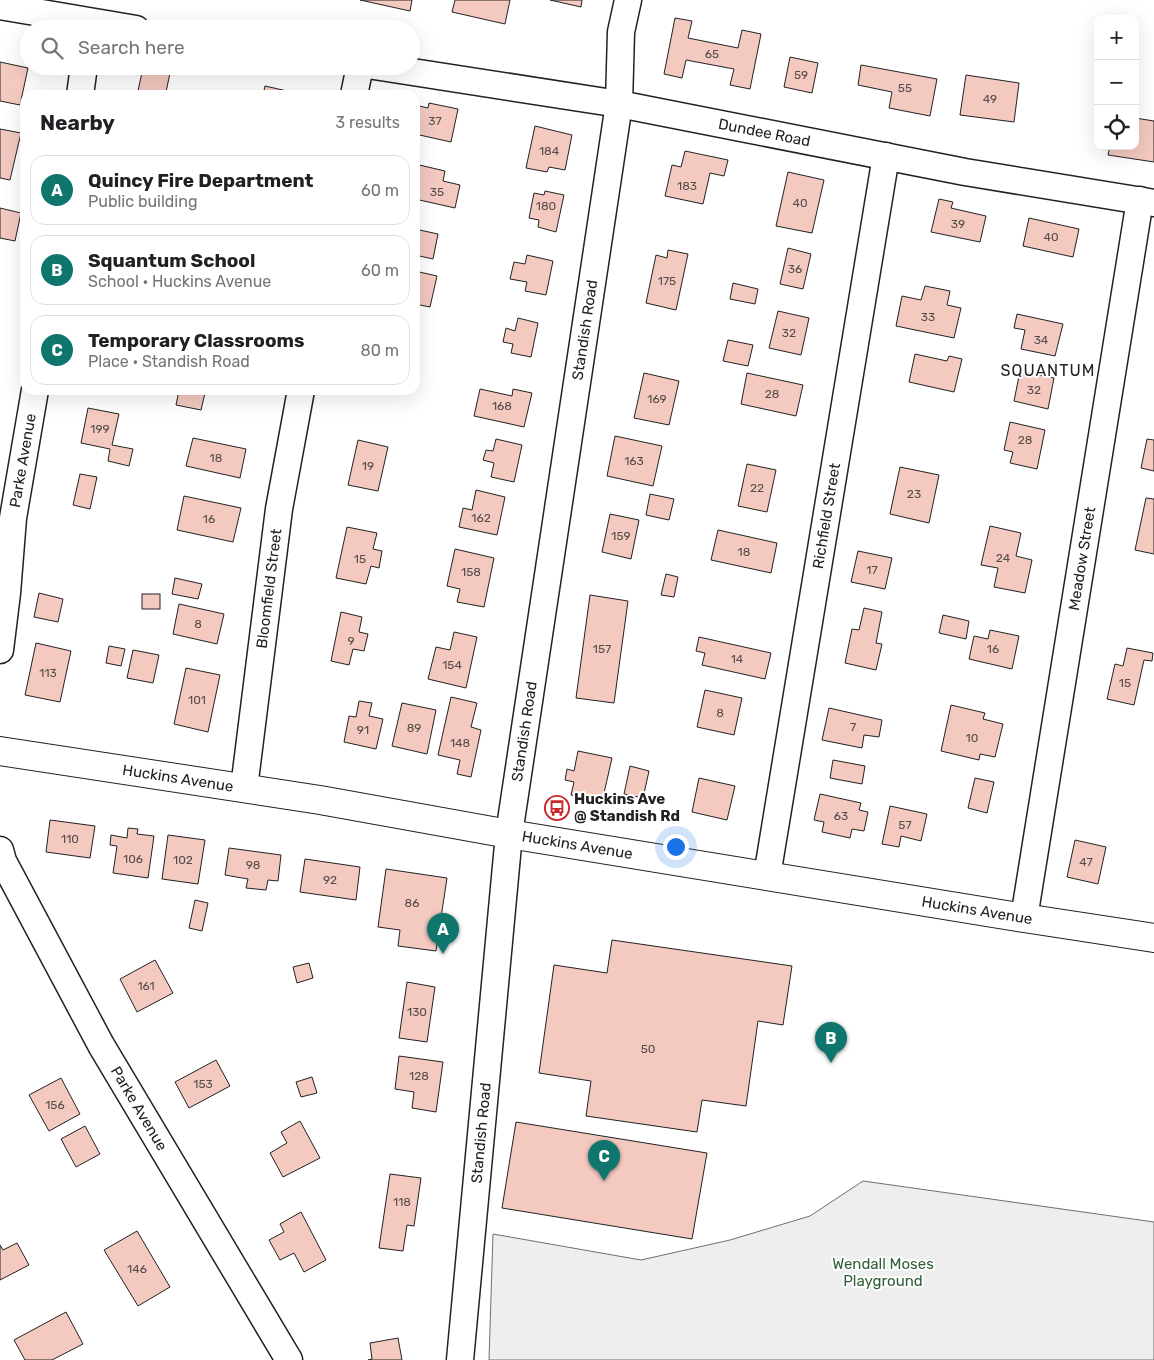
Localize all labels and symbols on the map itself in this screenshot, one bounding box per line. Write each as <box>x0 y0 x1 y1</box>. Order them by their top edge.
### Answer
house number: 65 <box>705 47 719 61</box>
house number: 59 <box>794 68 808 82</box>
house number: 55 <box>898 81 912 95</box>
house number: 49 <box>983 92 997 106</box>
house number: 37 <box>428 114 442 128</box>
street label: Dundee Road <box>717 115 812 150</box>
house number: 184 <box>539 144 560 158</box>
house number: 183 <box>677 179 697 193</box>
house number: 35 <box>430 185 444 199</box>
house number: 40 <box>792 196 808 210</box>
house number: 180 <box>536 199 556 213</box>
house number: 39 <box>951 217 965 231</box>
house number: 40 <box>1043 230 1059 244</box>
house number: 36 <box>788 262 802 276</box>
house number: 175 <box>658 274 676 288</box>
street label: Standish Road <box>569 279 601 381</box>
house number: 33 <box>921 310 935 324</box>
house number: 32 <box>782 326 796 340</box>
house number: 34 <box>1034 333 1049 347</box>
district label: SQUANTUM <box>1001 361 1095 380</box>
house number: 32 <box>1027 383 1041 397</box>
house number: 28 <box>765 387 779 401</box>
house number: 169 <box>647 392 667 406</box>
house number: 168 <box>492 399 512 413</box>
street label: Parke Avenue <box>6 412 40 509</box>
house number: 199 <box>90 422 110 436</box>
house number: 28 <box>1018 433 1032 447</box>
house number: 18 <box>210 451 222 465</box>
house number: 163 <box>624 454 644 468</box>
house number: 19 <box>362 459 374 473</box>
street label: Richfield Street <box>809 461 844 570</box>
house number: 22 <box>750 481 764 495</box>
house number: 23 <box>907 487 921 501</box>
street label: Meadow Street <box>1065 505 1099 612</box>
house number: 162 <box>471 511 491 525</box>
house number: 16 <box>203 512 215 526</box>
street label: Bloomfield Street <box>253 528 285 649</box>
house number: 159 <box>611 529 631 543</box>
house number: 18 <box>738 545 750 559</box>
house number: 24 <box>996 551 1011 565</box>
house number: 15 <box>354 552 366 566</box>
house number: 17 <box>866 563 878 577</box>
house number: 158 <box>461 565 481 579</box>
house number: 8 <box>194 617 202 631</box>
house number: 9 <box>347 634 355 648</box>
house number: 157 <box>593 642 611 656</box>
house number: 16 <box>987 642 999 656</box>
house number: 14 <box>731 652 744 666</box>
house number: 154 <box>442 658 462 672</box>
house number: 113 <box>39 666 57 680</box>
house number: 15 <box>1119 676 1131 690</box>
street label: Standish Road <box>508 680 541 783</box>
house number: 101 <box>188 693 206 707</box>
house number: 8 <box>716 706 724 720</box>
house number: 7 <box>850 720 856 734</box>
house number: 89 <box>407 721 421 735</box>
house number: 91 <box>357 723 369 737</box>
house number: 10 <box>966 731 978 745</box>
house number: 148 <box>450 736 470 750</box>
street label: Huckins Avenue <box>121 761 235 796</box>
place label: Huckins Ave @ Standish Rd <box>574 790 680 825</box>
bus stop icon: Huckins Ave @ Standish Rd <box>544 795 570 821</box>
house number: 63 <box>834 809 848 823</box>
house number: 57 <box>898 818 912 832</box>
street label: Huckins Avenue <box>521 827 634 863</box>
house number: 110 <box>61 832 79 846</box>
your location <box>663 834 689 860</box>
house number: 106 <box>123 852 143 866</box>
house number: 102 <box>173 853 193 867</box>
house number: 47 <box>1079 855 1093 869</box>
house number: 98 <box>246 858 260 872</box>
house number: 92 <box>323 873 337 887</box>
street label: Huckins Avenue <box>920 892 1034 928</box>
house number: 86 <box>405 896 419 910</box>
pin: A <box>427 913 459 954</box>
house number: 161 <box>137 979 155 993</box>
house number: 130 <box>407 1005 427 1019</box>
pin: B <box>815 1022 847 1063</box>
house number: 50 <box>641 1042 655 1056</box>
street label: Parke Avenue <box>107 1063 171 1154</box>
house number: 128 <box>409 1069 429 1083</box>
house number: 153 <box>193 1077 213 1091</box>
street label: Standish Road <box>467 1082 495 1184</box>
house number: 156 <box>45 1098 65 1112</box>
pin: C <box>588 1140 620 1181</box>
house number: 118 <box>393 1195 411 1209</box>
park label: Wendall Moses Playground <box>832 1255 934 1290</box>
house number: 146 <box>127 1262 147 1276</box>

